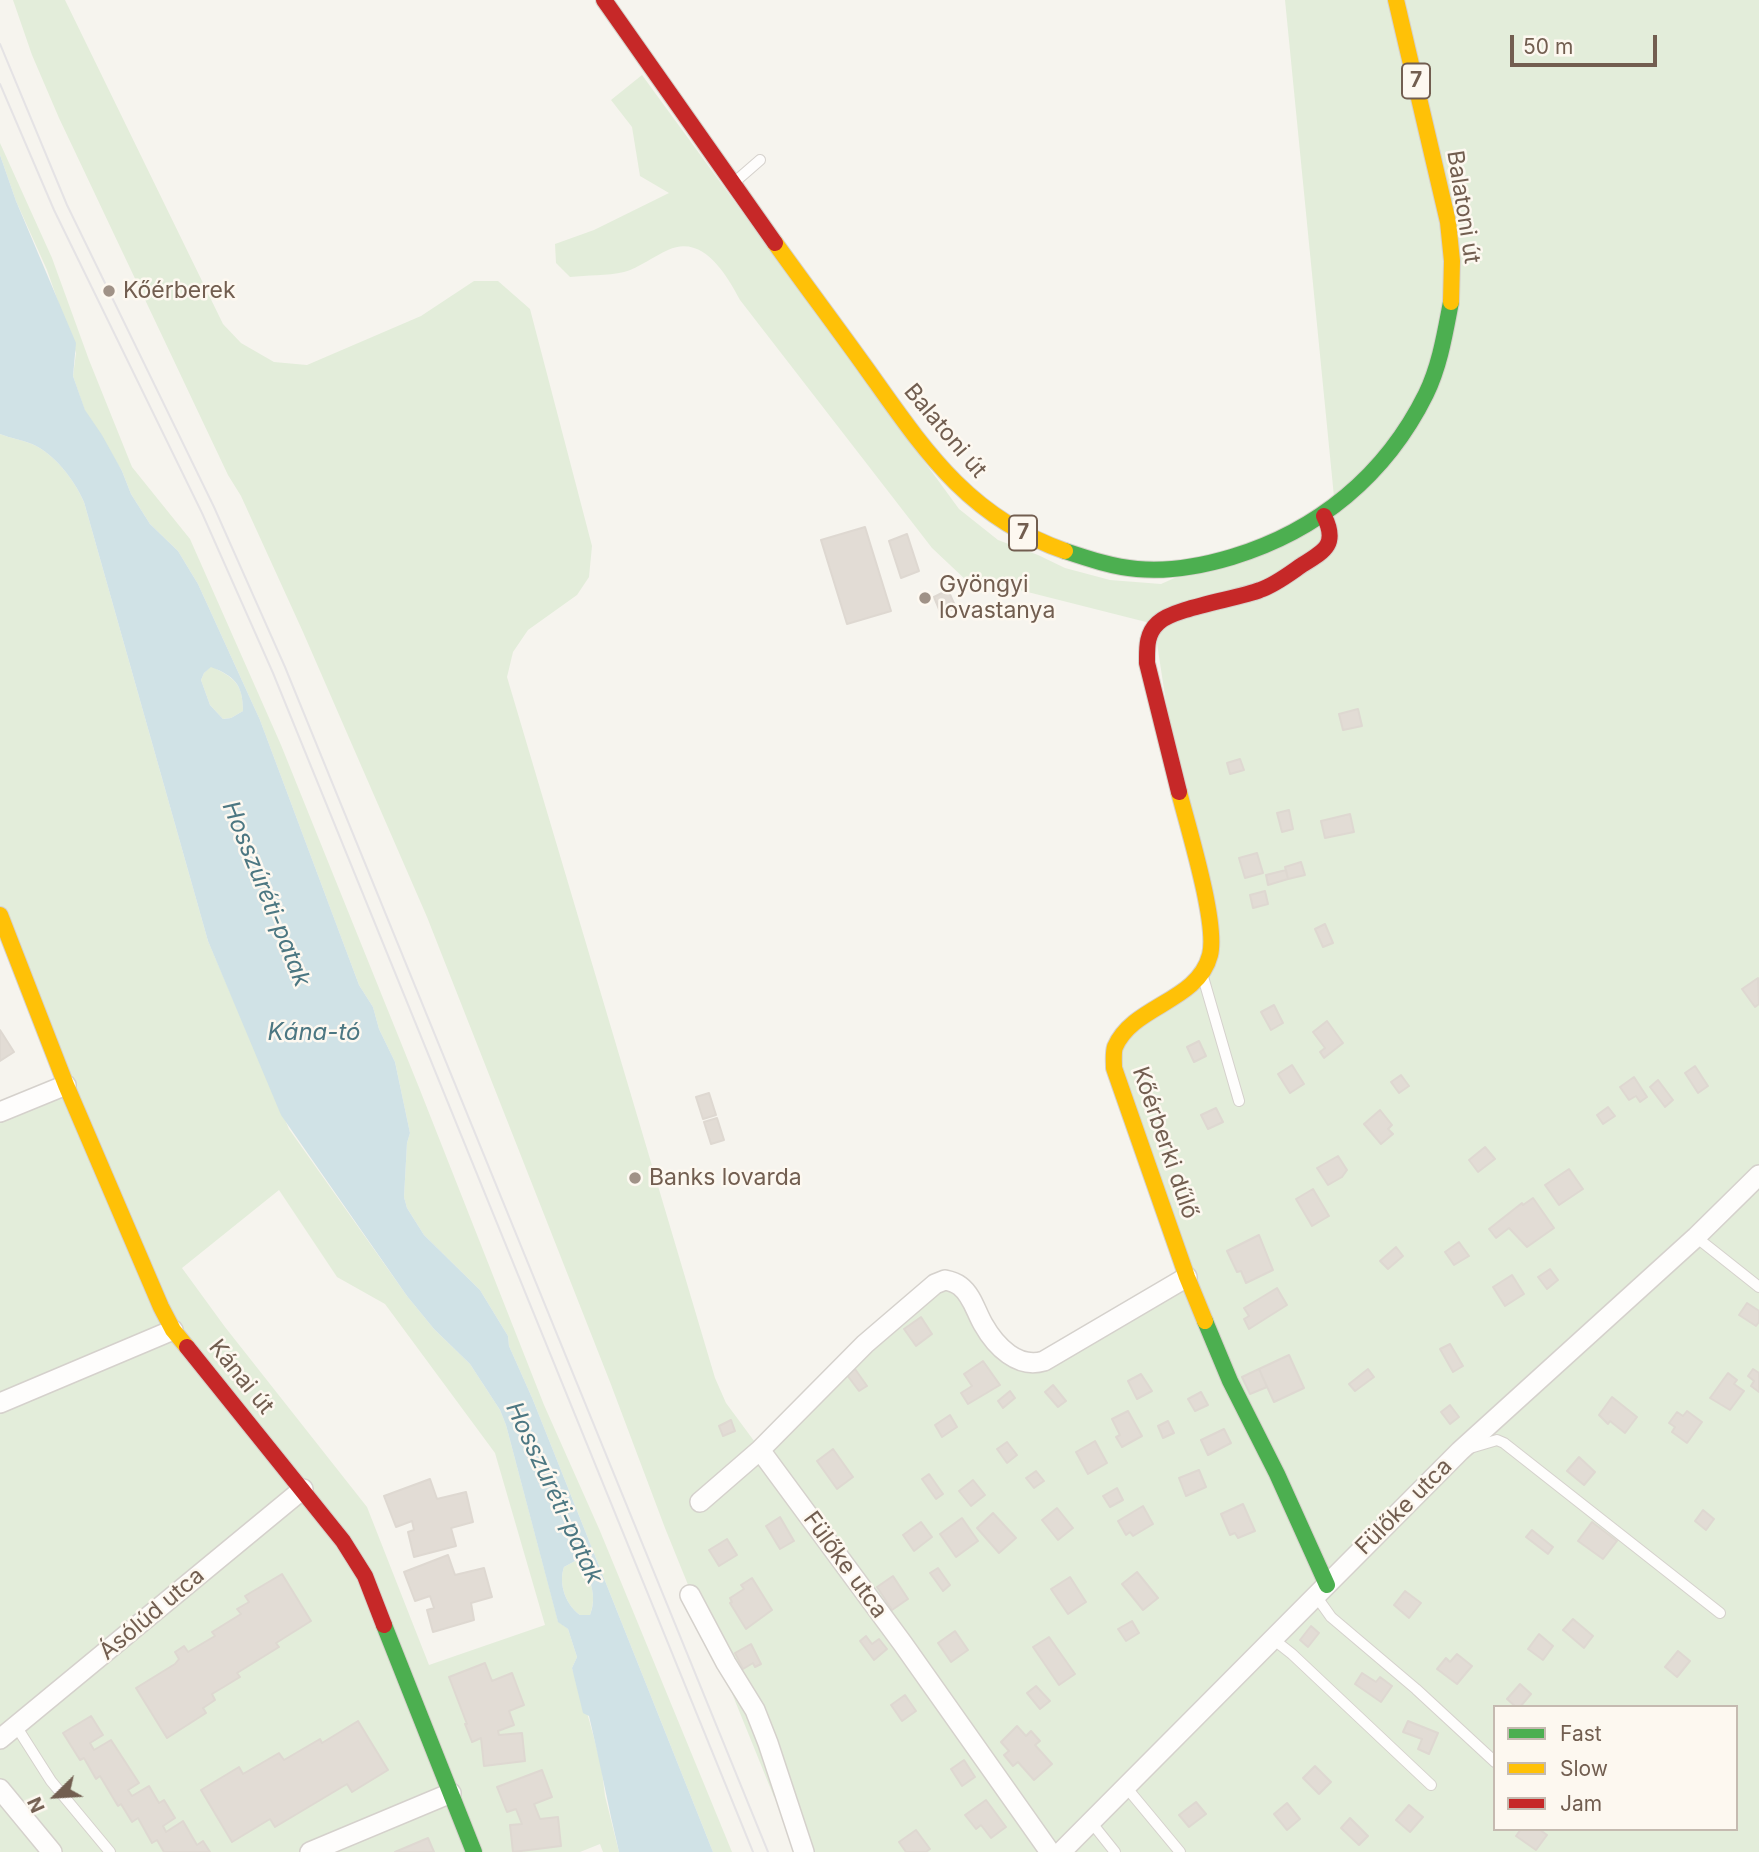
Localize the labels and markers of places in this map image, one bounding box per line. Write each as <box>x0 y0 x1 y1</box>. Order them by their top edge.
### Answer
place label: Kőérberek <box>123 277 236 305</box>
marker: Kőérberek <box>101 283 117 299</box>
place label: Gyöngyi lovastanya <box>939 571 1055 625</box>
marker: Gyöngyi lovastanya <box>917 590 933 606</box>
place label: Banks lovarda <box>649 1164 802 1192</box>
marker: Banks lovarda <box>627 1170 643 1186</box>

